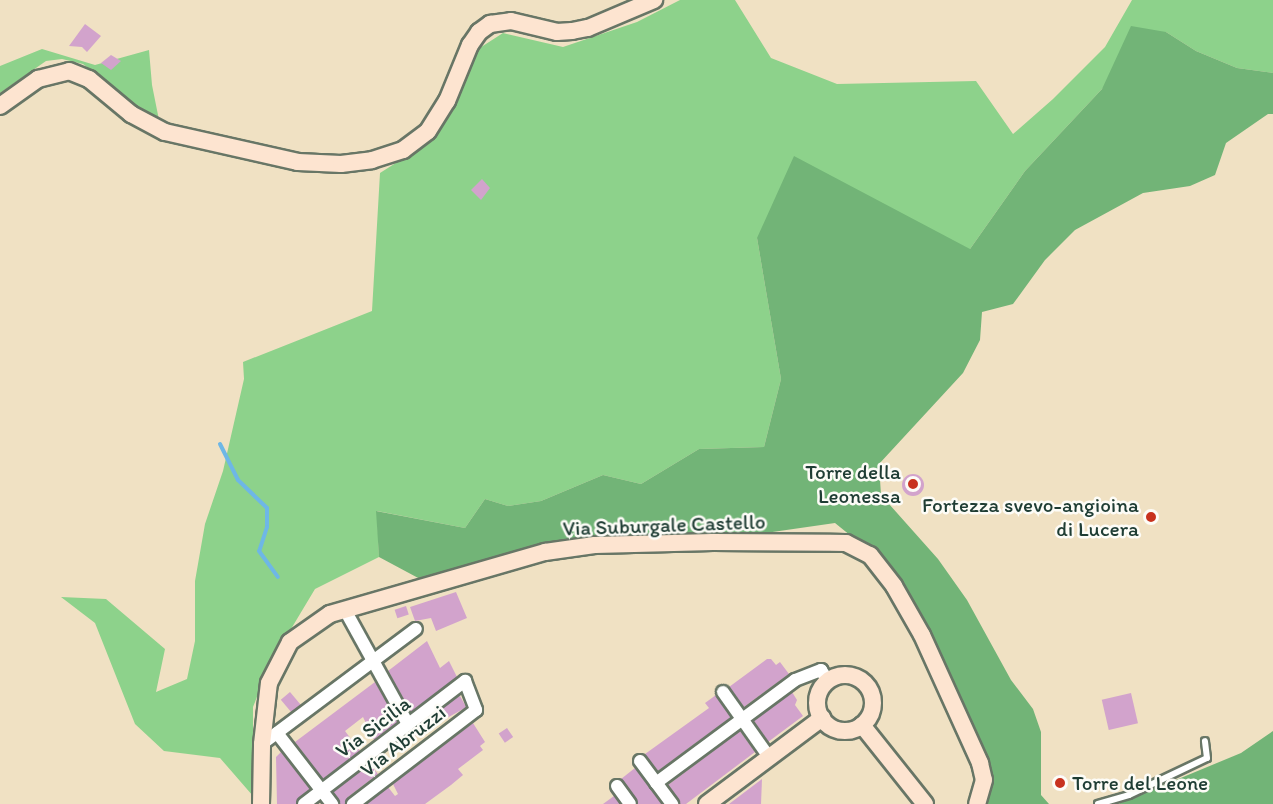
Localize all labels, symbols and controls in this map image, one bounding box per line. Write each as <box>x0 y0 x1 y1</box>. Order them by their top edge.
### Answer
place label: Torre della Leonessa <box>806 459 901 509</box>
marker: Torre della Leonessa <box>906 477 920 491</box>
place label: Fortezza svevo-angioina di Lucera <box>921 492 1139 542</box>
street label: Via Suburgale Castello <box>562 509 766 541</box>
marker: Fortezza svevo-angioina di Lucera <box>1144 510 1158 524</box>
street label: Via Sicilia <box>331 691 415 763</box>
street label: Via Abruzzi <box>355 700 451 782</box>
place label: Torre del Leone <box>1072 770 1209 796</box>
marker: Torre del Leone <box>1053 776 1067 790</box>

